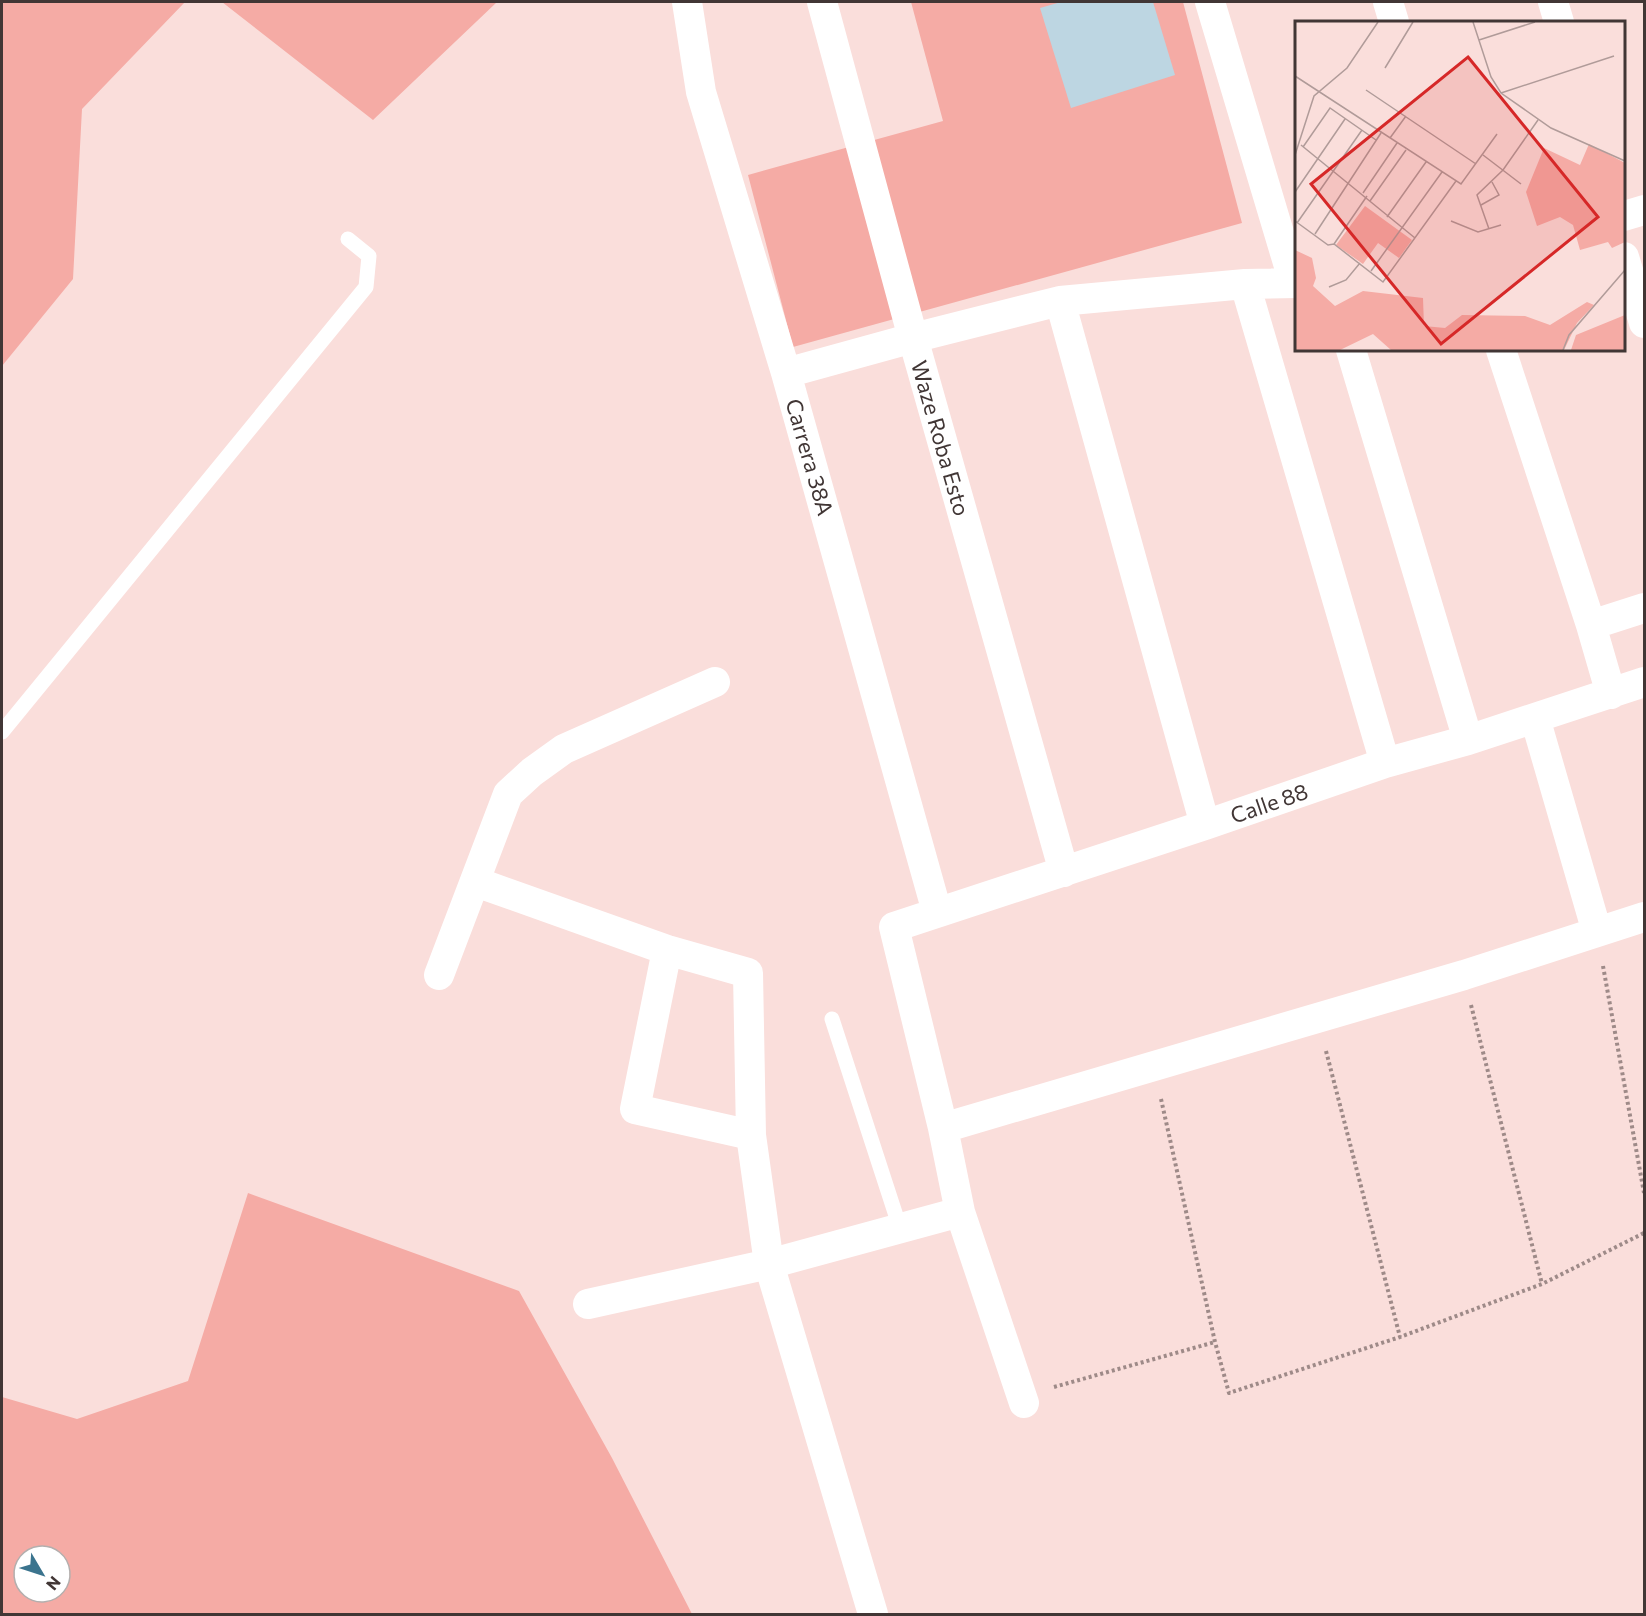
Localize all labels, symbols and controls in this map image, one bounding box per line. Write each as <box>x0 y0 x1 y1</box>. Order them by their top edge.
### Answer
inset map <box>1295 21 1625 351</box>
street label: Waze Roba Esto <box>906 357 976 519</box>
street label: Carrera 38A <box>780 395 840 519</box>
street label: Calle 88 <box>1227 777 1311 829</box>
north arrow <box>12 1544 72 1604</box>
text: N <box>43 1573 65 1594</box>

